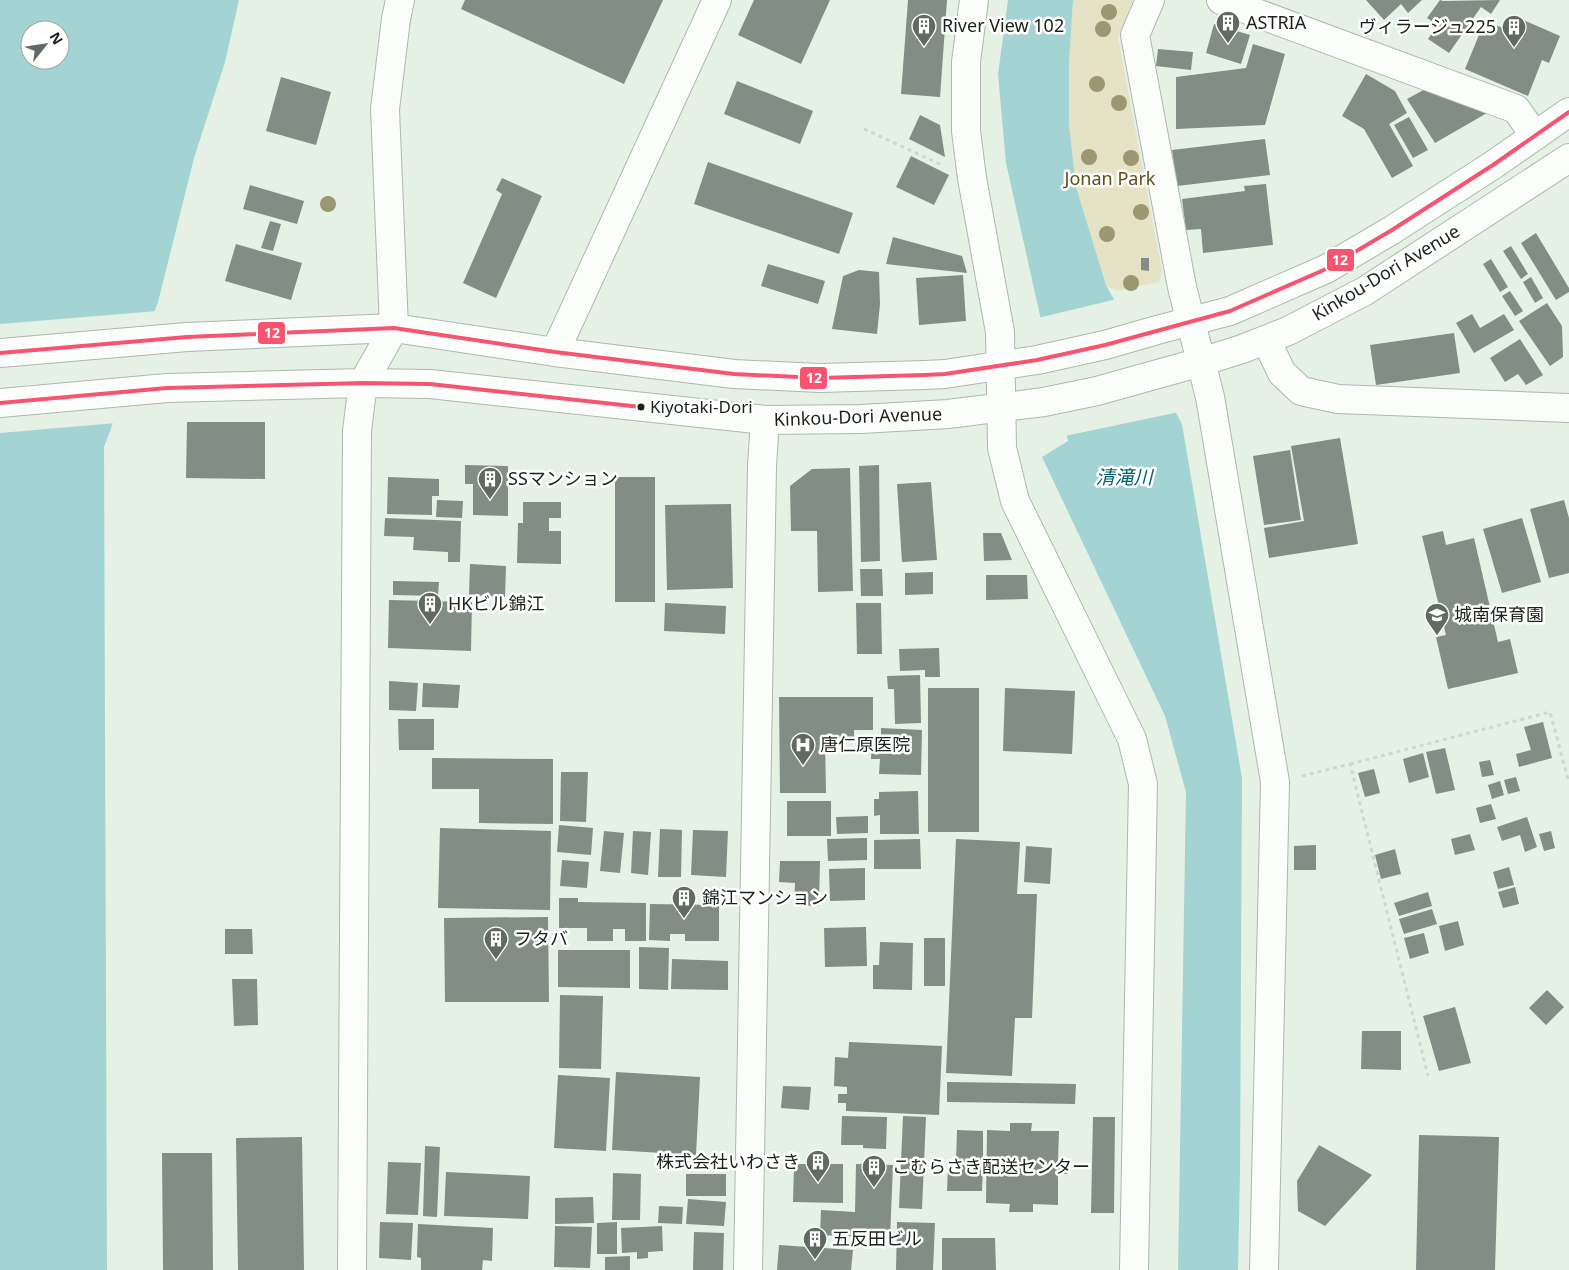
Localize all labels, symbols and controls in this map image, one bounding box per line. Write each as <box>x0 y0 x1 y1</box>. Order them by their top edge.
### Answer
building icon: ASTRIA <box>1215 10 1241 44</box>
place label: ASTRIA <box>1246 10 1307 34</box>
building icon: River View 102 <box>911 13 937 47</box>
place label: River View 102 <box>942 13 1064 37</box>
place label: ヴィラージュ225 <box>1359 14 1496 38</box>
building icon: ヴィラージュ225 <box>1501 14 1527 48</box>
north arrow <box>20 20 70 70</box>
text: N <box>46 29 68 48</box>
park label: Jonan Park <box>1063 166 1156 190</box>
street label: Kinkou-Dori Avenue <box>1307 219 1464 326</box>
line badge: 12 <box>1326 248 1355 272</box>
text: 12 <box>1332 250 1348 269</box>
line badge: 12 <box>257 321 286 345</box>
text: 12 <box>264 323 280 342</box>
line badge: 12 <box>799 366 828 390</box>
text: 12 <box>806 368 822 387</box>
place label: Kiyotaki-Dori <box>650 395 753 418</box>
street label: Kinkou-Dori Avenue <box>773 401 942 431</box>
marker: Kiyotaki-Dori <box>636 402 646 412</box>
water label: 清滝川 <box>1095 464 1154 490</box>
building icon: SSマンション <box>477 466 503 500</box>
place label: SSマンション <box>508 466 618 490</box>
building icon: HKビル錦江 <box>417 591 443 625</box>
place label: HKビル錦江 <box>448 591 544 615</box>
school or university icon: 城南保育園 <box>1424 602 1450 636</box>
place label: 城南保育園 <box>1454 602 1544 626</box>
hospital icon: 唐仁原医院 <box>790 732 816 766</box>
place label: 唐仁原医院 <box>820 732 910 756</box>
building icon: 錦江マンション <box>671 885 697 919</box>
place label: 錦江マンション <box>702 885 828 909</box>
building icon: フタバ <box>483 926 509 960</box>
place label: フタバ <box>514 926 568 950</box>
place label: 株式会社いわさき <box>656 1149 800 1173</box>
building icon: 株式会社いわさき <box>805 1149 831 1183</box>
building icon: こむらさき配送センター <box>861 1154 887 1188</box>
place label: こむらさき配送センター <box>892 1154 1090 1178</box>
building icon: 五反田ビル <box>802 1226 828 1260</box>
place label: 五反田ビル <box>832 1226 922 1250</box>

